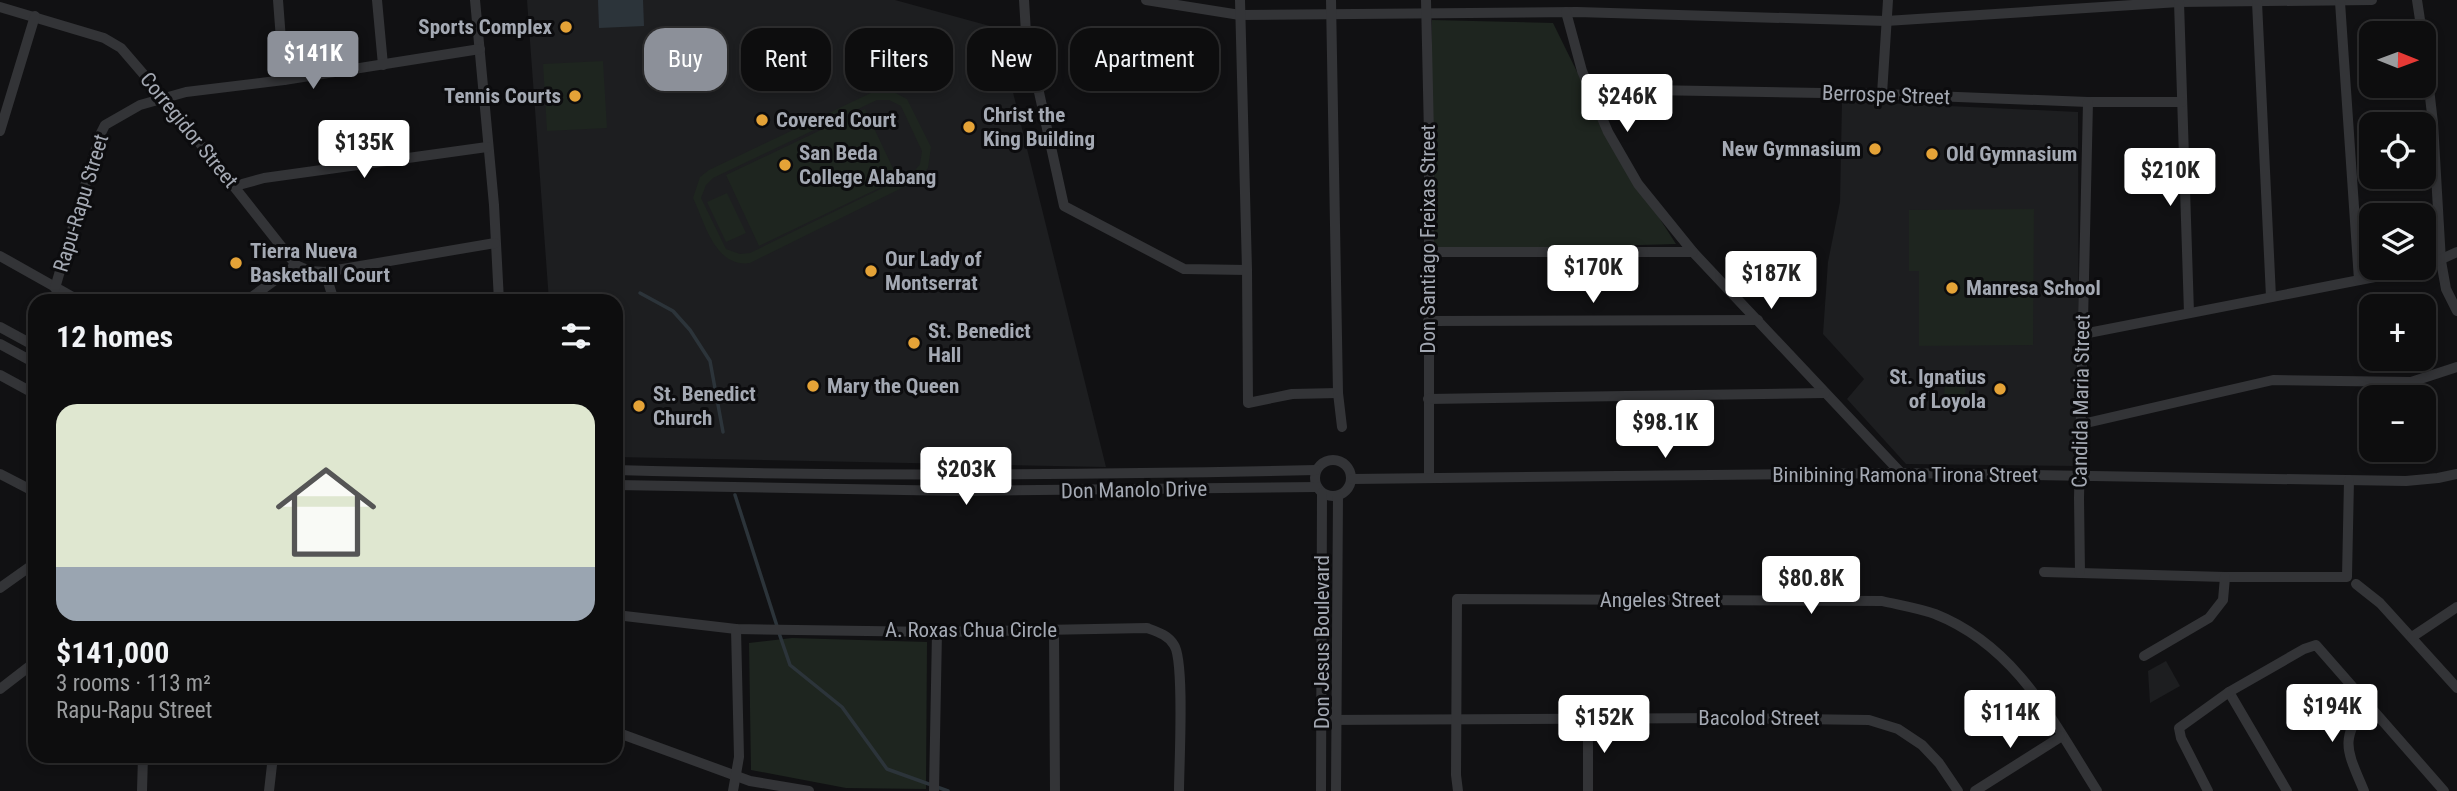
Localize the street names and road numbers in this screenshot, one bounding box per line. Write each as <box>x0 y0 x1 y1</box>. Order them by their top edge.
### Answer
street label: Corregidor Street <box>135 67 243 193</box>
street label: Berrospe Street <box>1821 81 1951 109</box>
street label: Don Santiago Freixas Street <box>1416 124 1440 354</box>
street label: Rapu-Rapu Street <box>49 131 113 275</box>
street label: Candida Maria Street <box>2067 314 2095 488</box>
street label: Binibining Ramona Tirona Street <box>1772 463 2038 487</box>
street label: Don Manolo Drive <box>1061 477 1207 503</box>
street label: Don Jesus Boulevard <box>1310 555 1334 729</box>
street label: Angeles Street <box>1600 588 1720 612</box>
street label: A. Roxas Chua Circle <box>885 618 1057 642</box>
street label: Bacolod Street <box>1698 706 1820 730</box>

